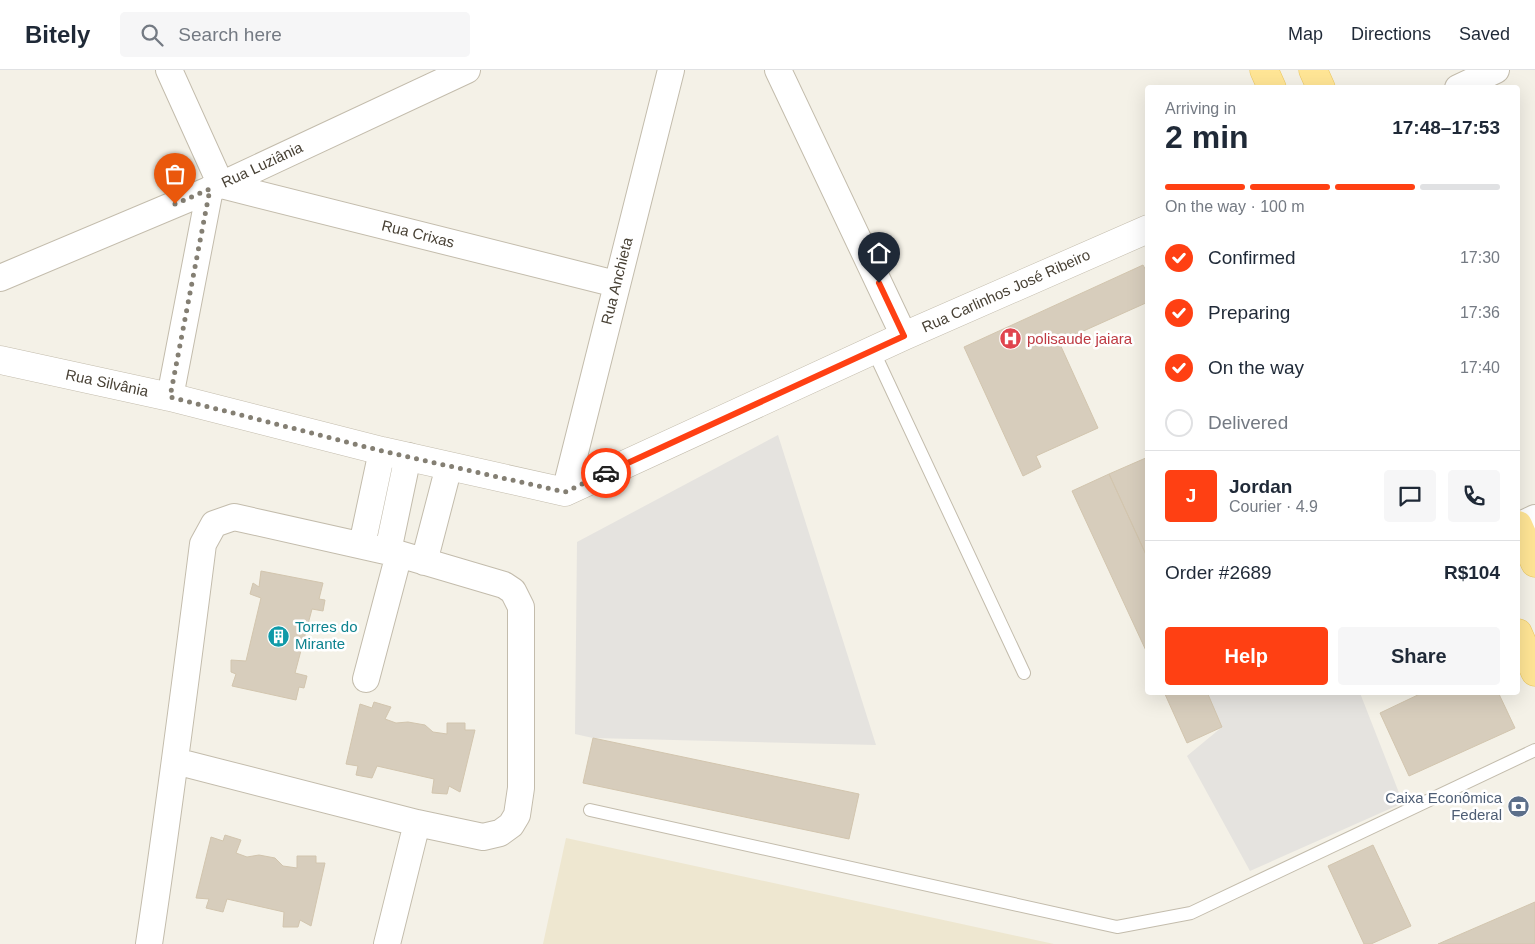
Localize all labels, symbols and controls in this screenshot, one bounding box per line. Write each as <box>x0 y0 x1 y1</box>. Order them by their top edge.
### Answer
search box <box>120 12 470 57</box>
text: Bitely <box>25 21 90 48</box>
icon: search <box>138 21 166 49</box>
text: Search here <box>178 24 282 45</box>
text: Map <box>1288 24 1323 44</box>
text: Directions <box>1351 24 1431 44</box>
text: Saved <box>1459 24 1510 44</box>
text: Arriving in <box>1165 100 1236 117</box>
text: 17:48–17:53 <box>1392 117 1500 138</box>
text: 2 min <box>1165 119 1249 155</box>
street label: Rua Luziânia <box>219 138 306 191</box>
pin <box>154 153 196 204</box>
icon: bag <box>161 160 189 188</box>
text: On the way · 100 m <box>1165 198 1305 215</box>
street label: Rua Crixas <box>380 216 456 251</box>
pin <box>858 232 900 283</box>
street label: Rua Anchieta <box>597 235 636 326</box>
icon: home <box>865 239 893 267</box>
icon: check <box>1165 244 1193 272</box>
street label: Rua Carlinhos José Ribeiro <box>919 246 1093 335</box>
text: Confirmed <box>1208 247 1296 268</box>
text: 17:30 <box>1460 249 1500 266</box>
icon: check <box>1165 299 1193 327</box>
text: Preparing <box>1208 302 1290 323</box>
text: 17:36 <box>1460 304 1500 321</box>
hospital icon: polisaude jaiara <box>999 327 1023 351</box>
place label: polisaude jaiara <box>1027 330 1133 347</box>
icon: check <box>1165 354 1193 382</box>
text: On the way <box>1208 357 1304 378</box>
text: 17:40 <box>1460 359 1500 376</box>
street label: Rua Silvânia <box>64 365 151 400</box>
text: Delivered <box>1208 412 1288 433</box>
courier <box>581 448 631 498</box>
icon: car <box>592 459 620 487</box>
button: chat <box>1384 470 1436 522</box>
button: phone <box>1448 470 1500 522</box>
text: Jordan <box>1229 476 1292 497</box>
text: J <box>1186 485 1196 506</box>
text: Courier · 4.9 <box>1229 498 1318 515</box>
text: Order #2689 <box>1165 562 1272 583</box>
text: R$104 <box>1444 562 1500 583</box>
place label: Torres do Mirante <box>295 618 358 652</box>
building icon: Torres do Mirante <box>267 624 291 648</box>
button: Help <box>1165 627 1328 685</box>
button: Share <box>1338 627 1500 685</box>
place label: Caixa Econômica Federal <box>1385 789 1503 823</box>
bank icon: Caixa Econômica Federal <box>1506 795 1530 819</box>

